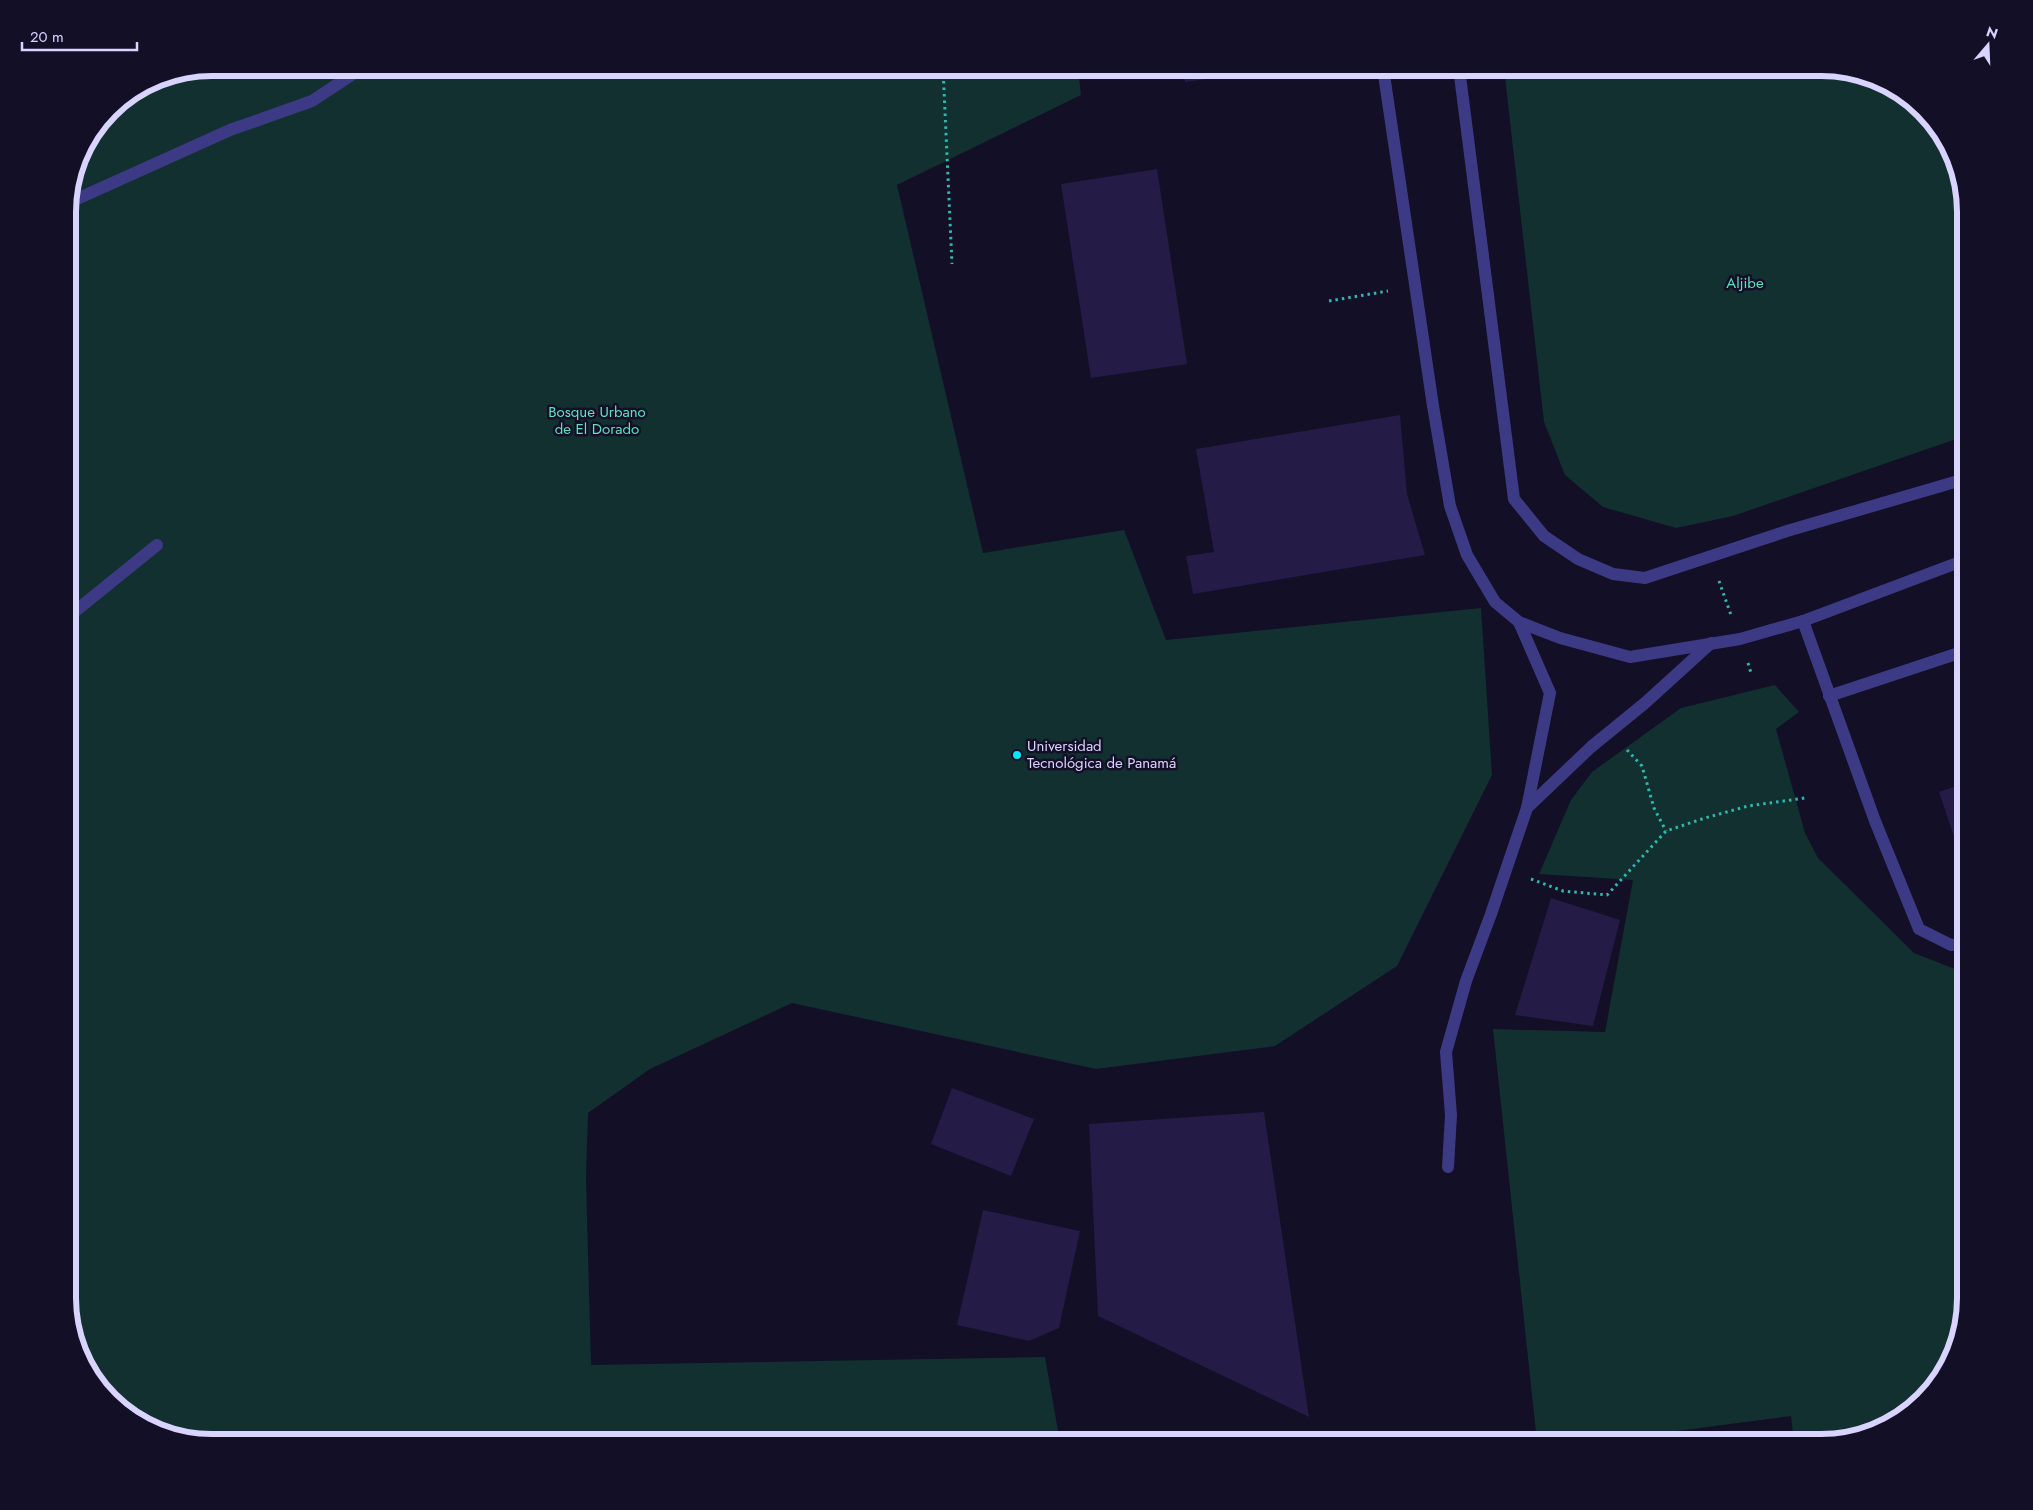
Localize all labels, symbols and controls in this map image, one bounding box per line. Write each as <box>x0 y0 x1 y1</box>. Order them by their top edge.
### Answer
scale bar <box>22 20 138 52</box>
north arrow <box>1963 20 2013 70</box>
text: N <box>1984 21 2001 44</box>
text: 20 m <box>30 26 64 48</box>
park label: Aljibe <box>1726 272 1764 294</box>
park label: Bosque Urbano de El Dorado <box>548 401 646 440</box>
place label: Universidad Tecnológica de Panamá <box>1027 735 1176 774</box>
marker: Universidad Tecnológica de Panamá <box>1011 749 1023 761</box>

